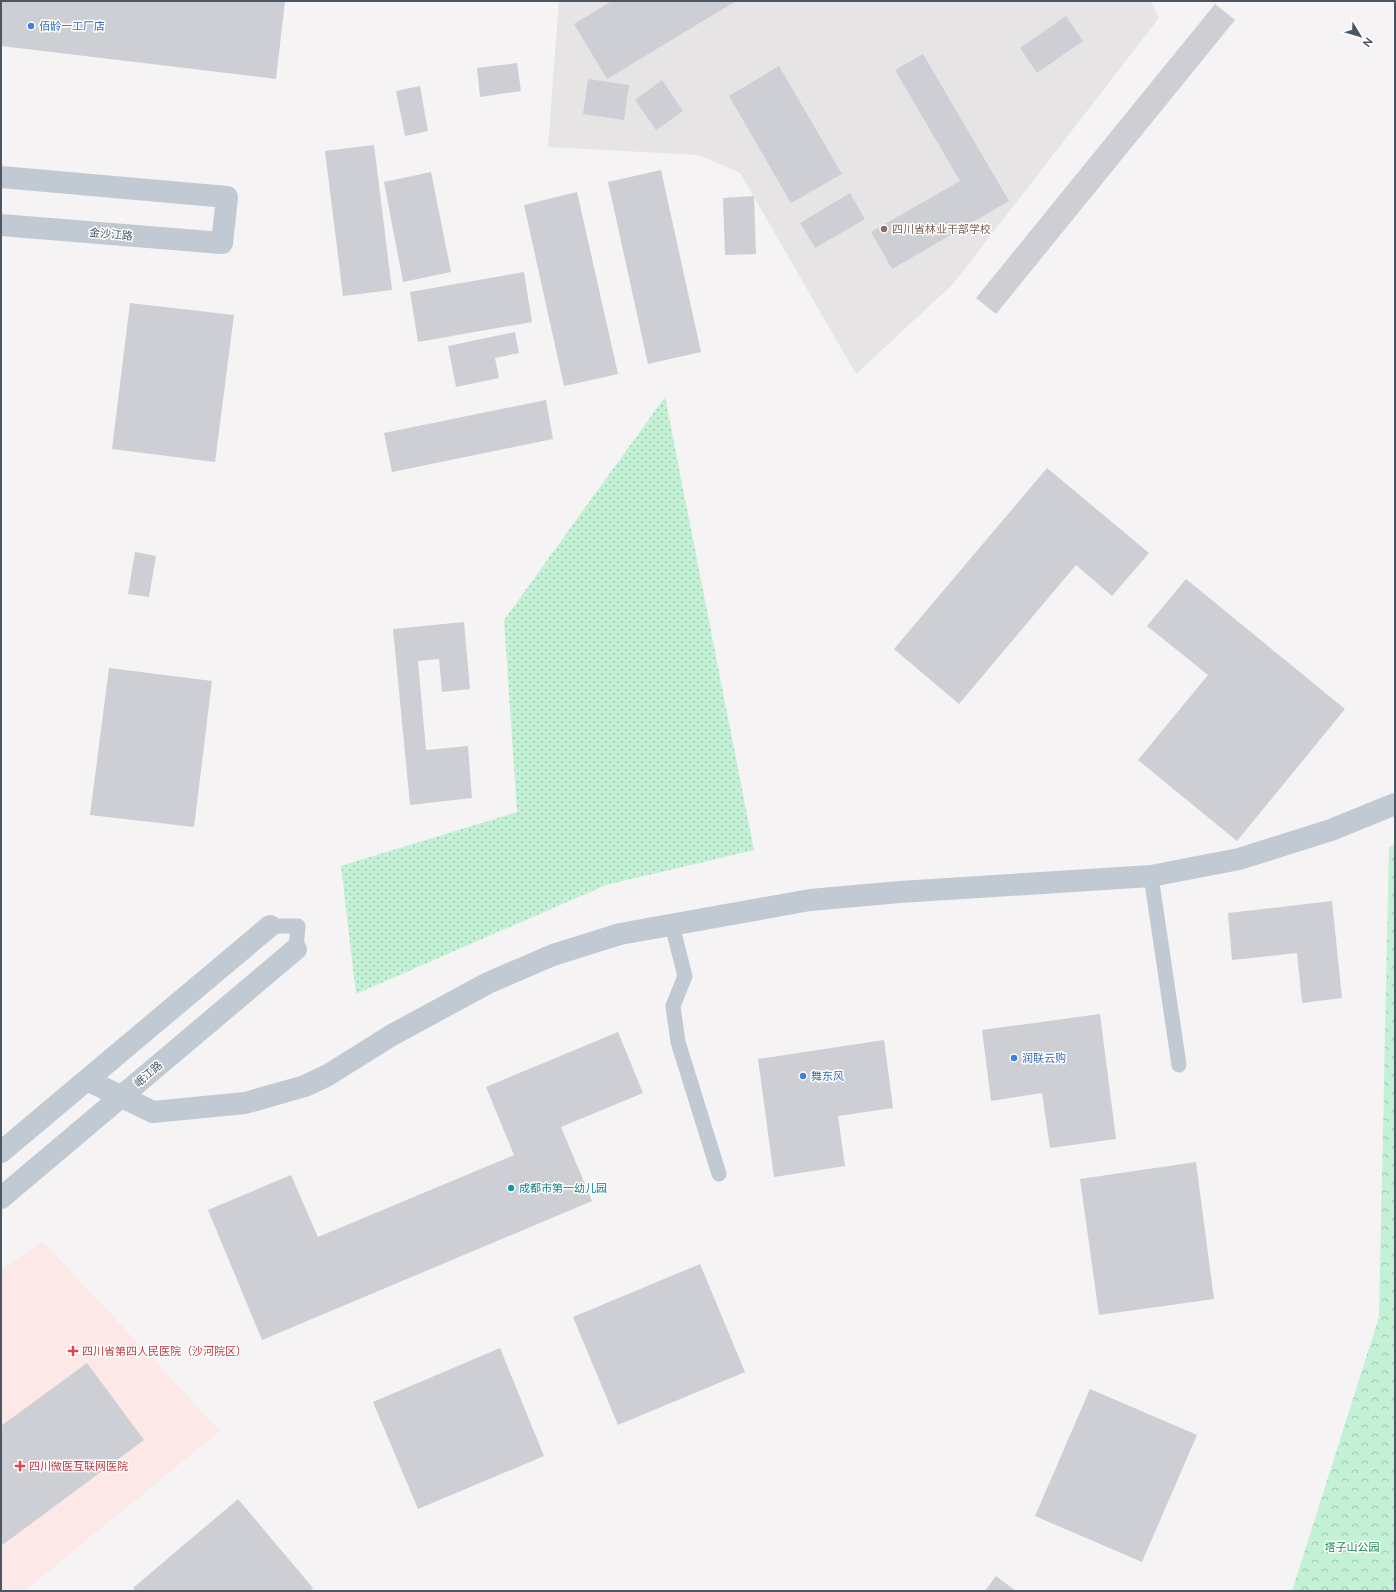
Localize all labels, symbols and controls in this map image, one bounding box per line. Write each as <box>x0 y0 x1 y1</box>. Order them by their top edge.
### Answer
north arrow <box>1340 16 1380 56</box>
place label: 佰龄一工厂店 <box>39 20 105 33</box>
marker: 佰龄一工厂店 <box>26 21 36 31</box>
text: N <box>1360 35 1375 49</box>
place label: 四川省林业干部学校 <box>892 223 991 236</box>
marker: 四川省林业干部学校 <box>879 224 889 234</box>
street label: 金沙江路 <box>88 226 133 243</box>
place label: 润联云购 <box>1022 1052 1066 1065</box>
marker: 润联云购 <box>1009 1053 1019 1063</box>
street label: 岷江路 <box>132 1059 165 1090</box>
place label: 舞东风 <box>811 1070 844 1083</box>
marker: 舞东风 <box>798 1071 808 1081</box>
place label: 成都市第一幼儿园 <box>519 1182 607 1195</box>
marker: 成都市第一幼儿园 <box>506 1183 516 1193</box>
marker: 四川省第四人民医院（沙河院区） <box>67 1345 79 1357</box>
place label: 四川省第四人民医院（沙河院区） <box>82 1345 247 1358</box>
marker: 四川微医互联网医院 <box>14 1460 26 1472</box>
place label: 四川微医互联网医院 <box>29 1460 128 1473</box>
park label: 塔子山公园 <box>1325 1541 1380 1554</box>

